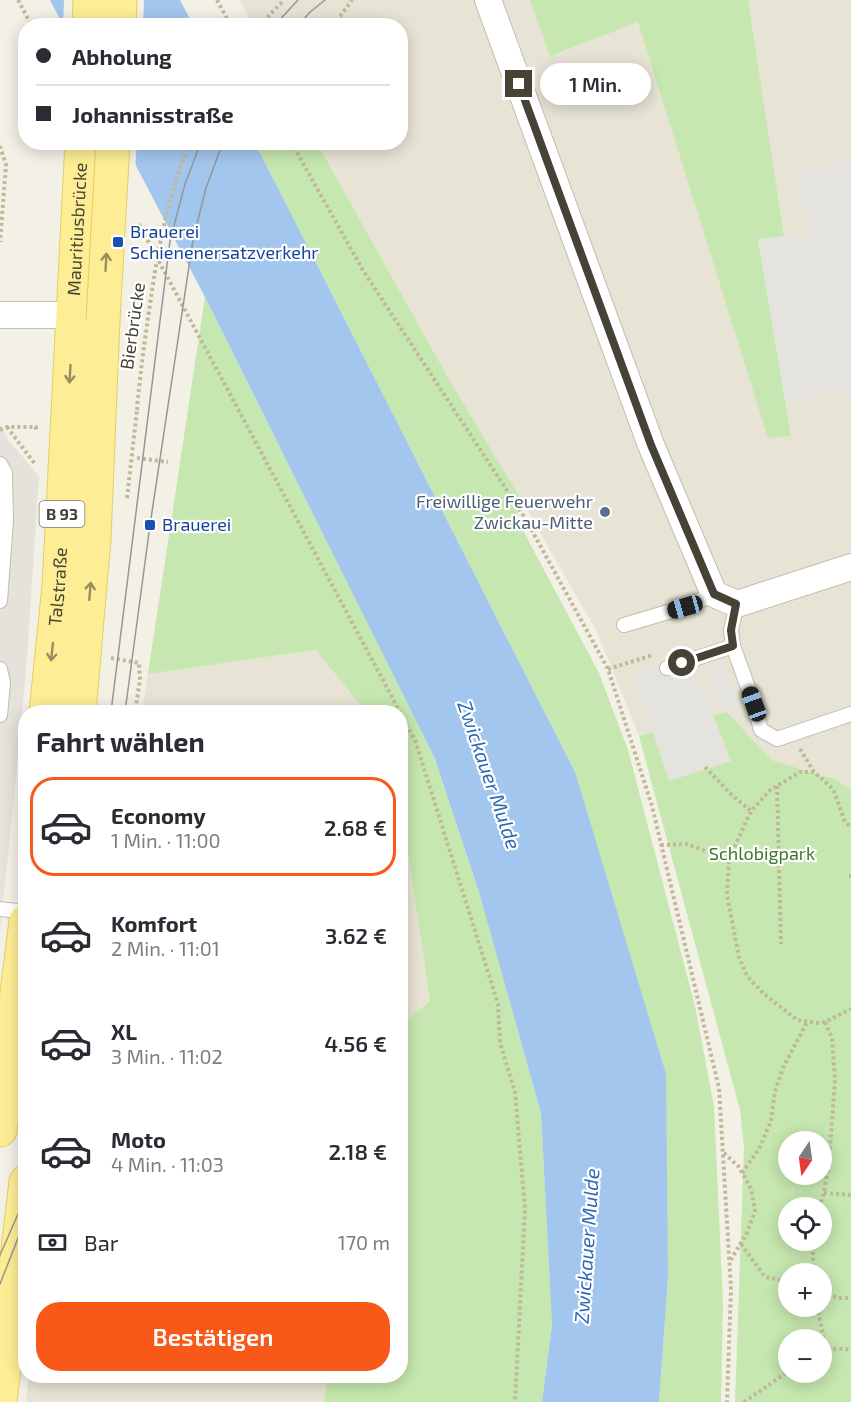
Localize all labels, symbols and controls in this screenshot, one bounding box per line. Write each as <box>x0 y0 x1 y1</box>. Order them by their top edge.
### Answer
text: Abholung <box>72 43 172 69</box>
callout: 1 Min. <box>540 63 651 105</box>
route end <box>505 70 532 97</box>
text: 1 Min. <box>569 72 622 96</box>
text: Johannisstraße <box>72 101 234 127</box>
street label: Mauritiusbrücke <box>62 162 91 296</box>
place label: Brauerei Schienenersatzverkehr <box>130 220 319 263</box>
marker: Brauerei Schienenersatzverkehr <box>111 235 125 249</box>
one-way arrow <box>101 252 112 272</box>
street label: Bierbrücke <box>115 281 149 371</box>
one-way arrow <box>64 363 75 383</box>
place label: Freiwillige Feuerwehr Zwickau-Mitte <box>416 490 593 533</box>
road number: B 93 <box>40 501 84 527</box>
marker: Freiwillige Feuerwehr Zwickau-Mitte <box>598 505 612 519</box>
place label: Brauerei <box>162 513 231 535</box>
marker: Brauerei <box>143 518 157 532</box>
street label: Talstraße <box>43 547 71 627</box>
one-way arrow <box>85 582 96 602</box>
car <box>665 593 705 621</box>
one-way arrow <box>46 642 57 662</box>
route start <box>668 649 695 676</box>
car <box>739 684 769 724</box>
water label: Zwickauer Mulde <box>453 697 527 852</box>
text: Fahrt wählen <box>36 725 205 757</box>
icon: car <box>39 800 93 854</box>
text: Economy <box>111 802 206 828</box>
text: 2.68 € <box>324 814 387 840</box>
text: 1 Min. · 11:00 <box>111 828 221 852</box>
park label: Schlobigpark <box>709 842 815 864</box>
icon: car <box>39 908 93 962</box>
text: Komfort <box>111 910 197 936</box>
text: 3.62 € <box>325 922 387 948</box>
text: 2 Min. · 11:01 <box>111 936 220 960</box>
icon: car <box>39 1016 93 1070</box>
text: XL <box>111 1018 137 1044</box>
text: 4.56 € <box>324 1030 387 1056</box>
text: 3 Min. · 11:02 <box>111 1044 223 1068</box>
icon: car <box>39 1124 93 1178</box>
text: Moto <box>111 1126 166 1152</box>
north arrow <box>778 1131 832 1185</box>
map controls <box>778 1131 832 1383</box>
text: 2.18 € <box>328 1138 387 1164</box>
text: 4 Min. · 11:03 <box>111 1152 224 1176</box>
water label: Zwickauer Mulde <box>569 1167 603 1324</box>
button: locate <box>778 1197 832 1251</box>
icon: cash <box>36 1226 69 1259</box>
text: Bar <box>84 1229 119 1255</box>
text: 170 m <box>338 1230 390 1254</box>
button: + <box>778 1263 832 1317</box>
button: Bestätigen <box>36 1302 390 1371</box>
button: − <box>778 1329 832 1383</box>

